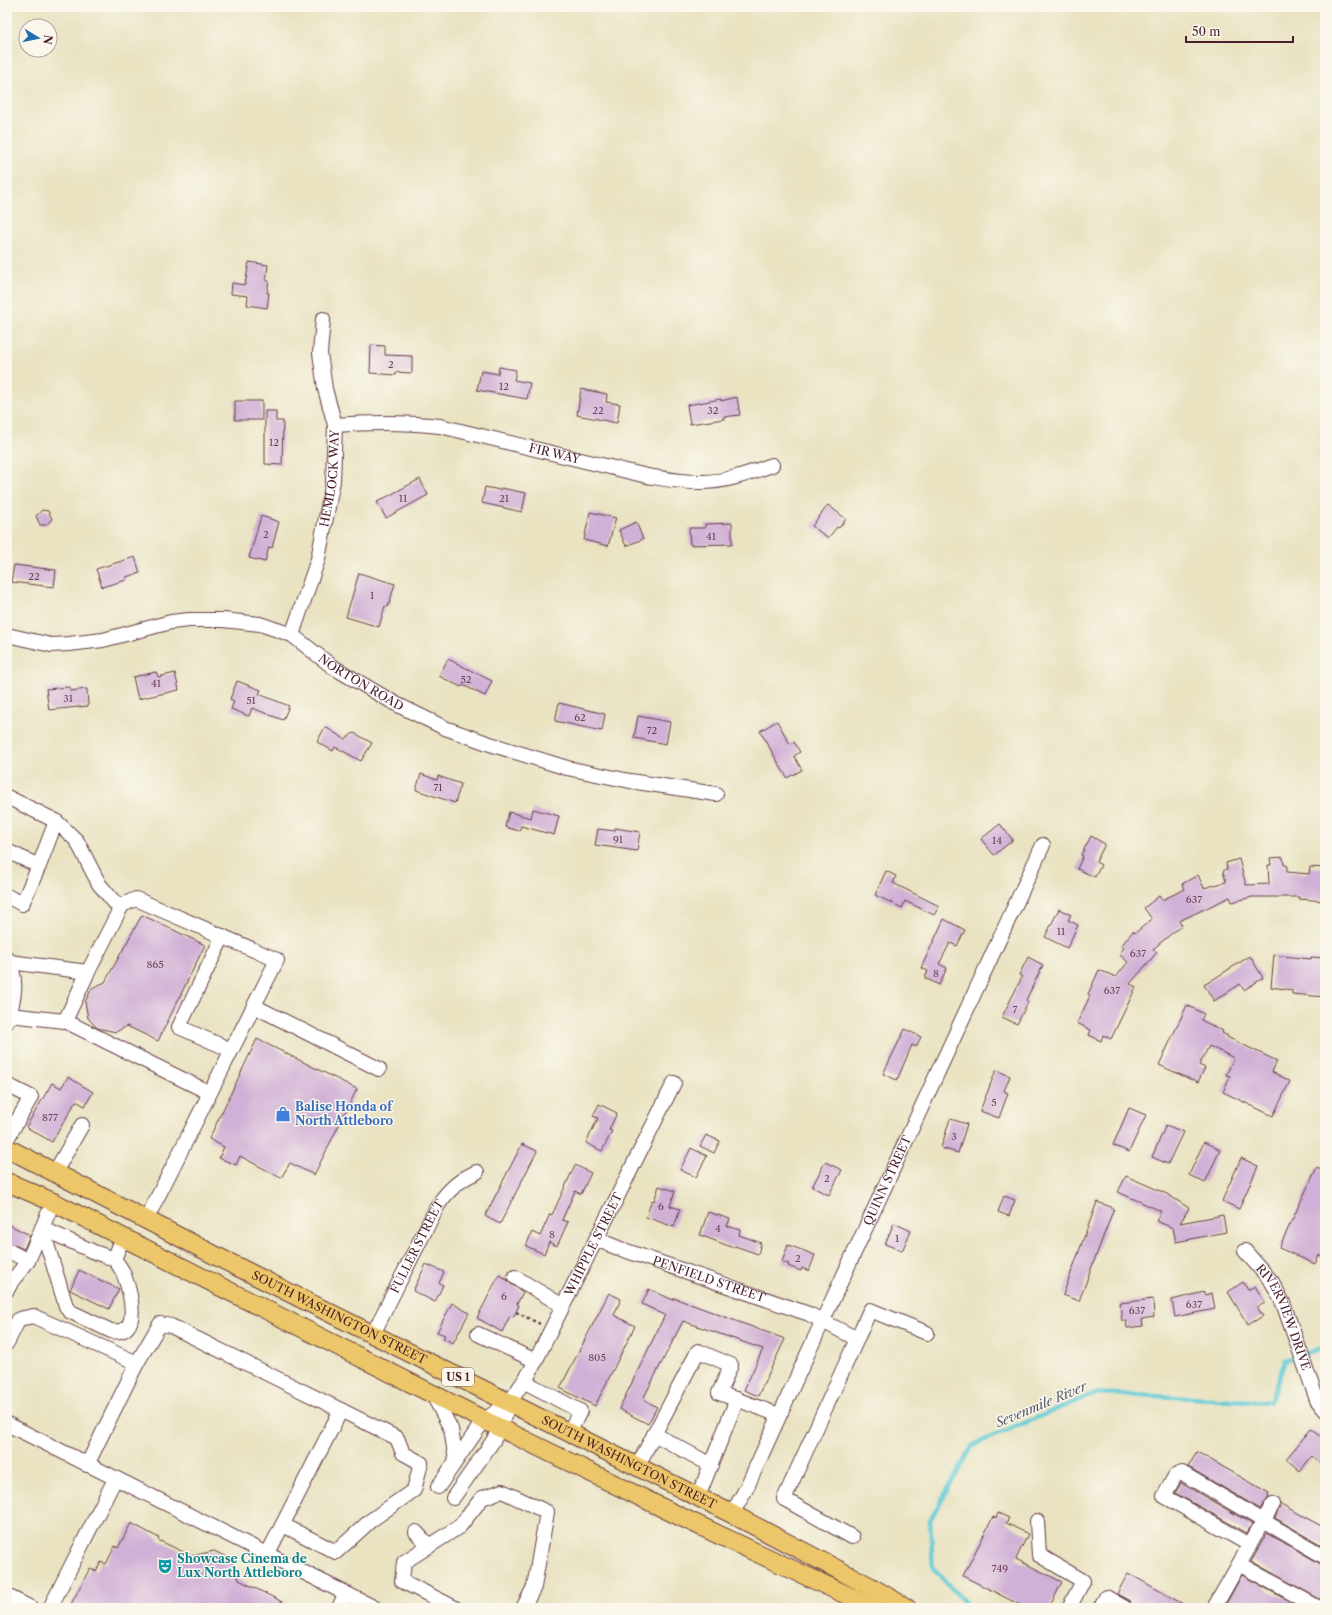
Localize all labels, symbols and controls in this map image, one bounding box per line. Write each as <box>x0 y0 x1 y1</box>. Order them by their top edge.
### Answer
north arrow <box>18 18 58 58</box>
scale bar <box>1186 18 1293 44</box>
text: 50 m <box>1192 24 1221 39</box>
text: N <box>40 34 56 46</box>
house number: 2 <box>388 358 394 371</box>
house number: 12 <box>499 380 509 393</box>
house number: 22 <box>592 404 604 417</box>
house number: 32 <box>707 404 719 417</box>
street label: HEMLOCK WAY <box>316 429 342 528</box>
house number: 12 <box>269 436 279 449</box>
street label: FIR WAY <box>528 440 582 467</box>
house number: 11 <box>399 492 408 505</box>
house number: 21 <box>499 492 510 505</box>
house number: 2 <box>263 528 269 541</box>
house number: 41 <box>706 530 717 543</box>
house number: 22 <box>28 570 40 583</box>
house number: 1 <box>370 589 375 602</box>
street label: NORTON ROAD <box>316 651 407 714</box>
house number: 52 <box>460 673 472 686</box>
house number: 41 <box>151 677 162 690</box>
house number: 31 <box>63 692 74 705</box>
house number: 51 <box>246 694 257 707</box>
house number: 62 <box>574 711 586 724</box>
house number: 72 <box>647 724 658 737</box>
house number: 71 <box>433 781 443 794</box>
house number: 91 <box>613 833 624 846</box>
house number: 14 <box>992 834 1002 847</box>
house number: 637 <box>1186 893 1202 906</box>
house number: 11 <box>1057 925 1066 938</box>
house number: 637 <box>1130 947 1146 960</box>
house number: 865 <box>146 958 164 971</box>
house number: 8 <box>933 967 939 980</box>
house number: 637 <box>1104 984 1120 997</box>
house number: 7 <box>1013 1003 1018 1016</box>
house number: 5 <box>991 1096 997 1109</box>
place label: Balise Honda of North Attleboro <box>295 1099 394 1128</box>
shop icon: Balise Honda of North Attleboro <box>274 1105 292 1123</box>
house number: 877 <box>42 1111 58 1124</box>
house number: 3 <box>951 1130 957 1143</box>
street label: QUINN STREET <box>860 1133 914 1228</box>
house number: 2 <box>824 1172 830 1185</box>
street label: WHIPPLE STREET <box>561 1190 625 1299</box>
street label: FULLER STREET <box>387 1196 447 1296</box>
house number: 6 <box>658 1200 664 1213</box>
house number: 4 <box>715 1222 721 1235</box>
house number: 8 <box>549 1228 555 1241</box>
house number: 1 <box>895 1232 900 1245</box>
house number: 2 <box>795 1252 801 1265</box>
street label: PENFIELD STREET <box>651 1253 767 1305</box>
street label: RIVERVIEW DRIVE <box>1253 1261 1314 1372</box>
street label: SOUTH WASHINGTON STREET <box>250 1267 429 1367</box>
house number: 6 <box>501 1290 507 1303</box>
house number: 637 <box>1186 1298 1202 1311</box>
house number: 637 <box>1129 1304 1145 1317</box>
house number: 805 <box>588 1351 606 1364</box>
road number: US 1 <box>442 1368 474 1386</box>
water label: Sevenmile River <box>992 1377 1090 1431</box>
street label: SOUTH WASHINGTON STREET <box>539 1412 719 1512</box>
place label: Showcase Cinema de Lux North Attleboro <box>177 1551 307 1580</box>
theatre icon: Showcase Cinema de Lux North Attleboro <box>156 1557 174 1575</box>
house number: 749 <box>992 1562 1008 1575</box>

